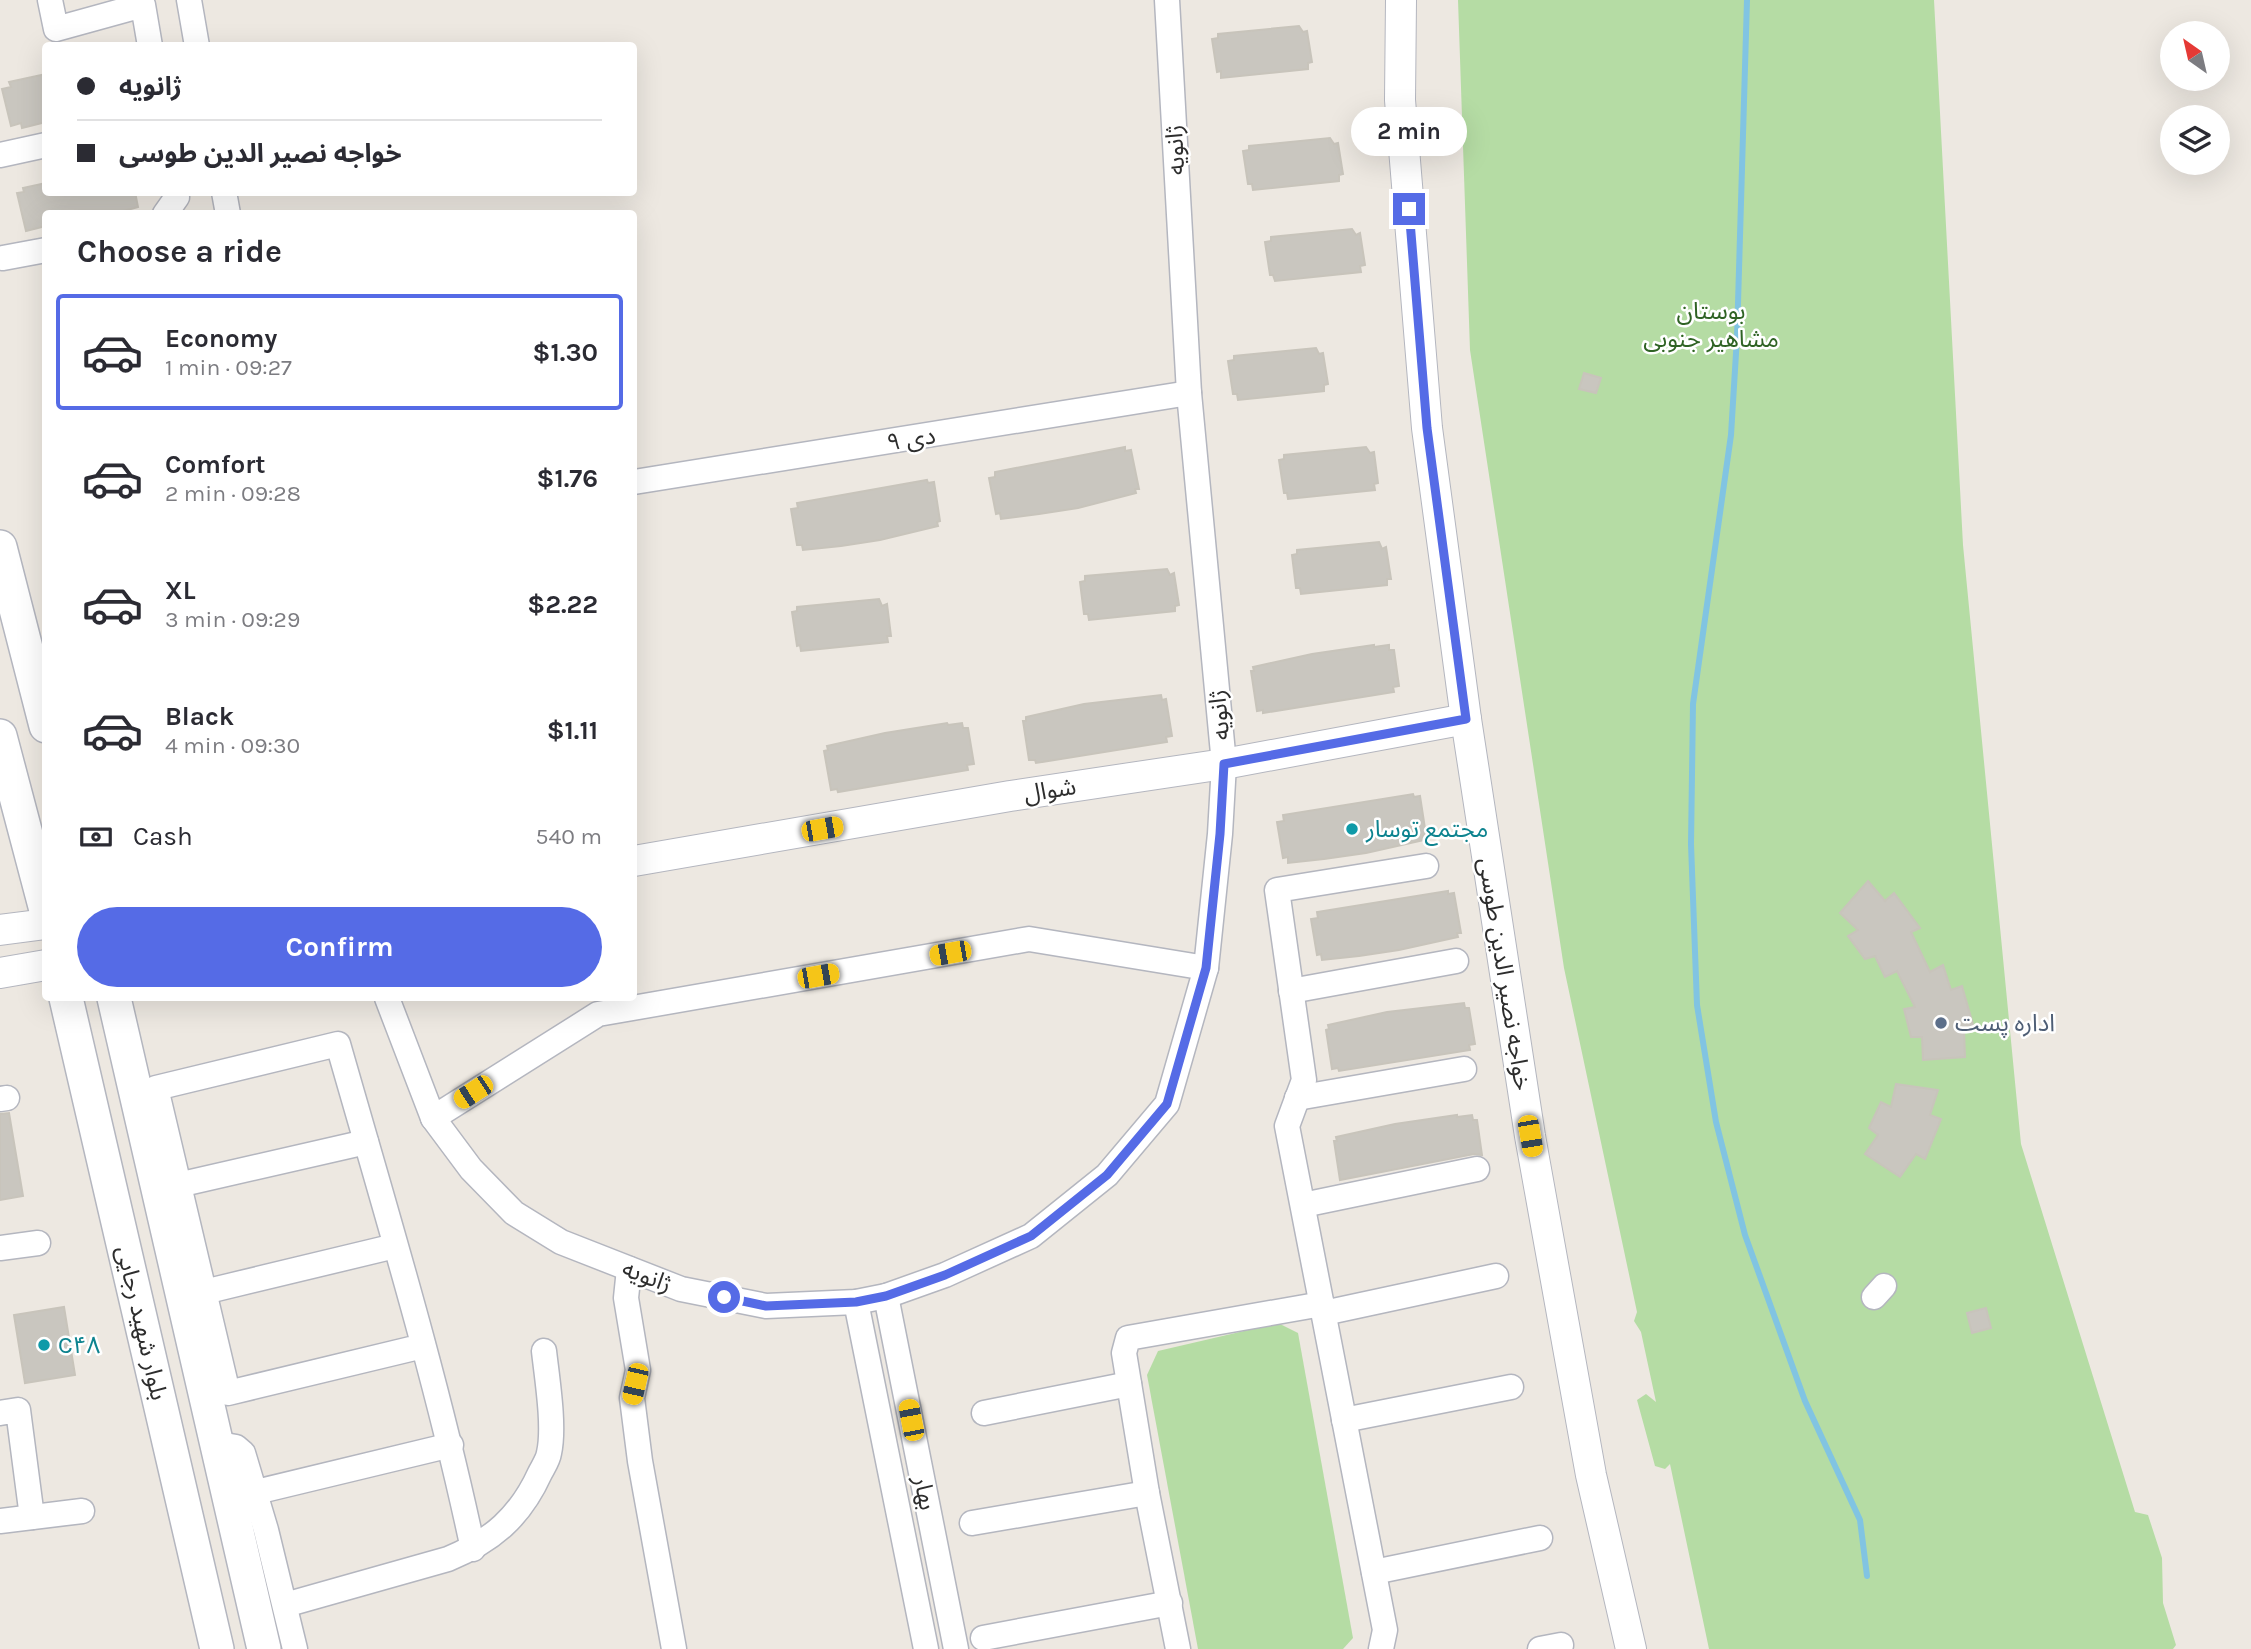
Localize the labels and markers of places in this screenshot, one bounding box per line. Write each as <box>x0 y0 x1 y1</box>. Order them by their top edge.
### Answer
place label: مجتمع توسار <box>1365 815 1488 846</box>
marker: مجتمع توسار <box>1344 821 1360 837</box>
place label: اداره پست <box>1955 1009 2055 1038</box>
marker: اداره پست <box>1933 1015 1949 1031</box>
place label: C۴۸ <box>58 1331 100 1359</box>
marker: C۴۸ <box>36 1337 52 1353</box>

